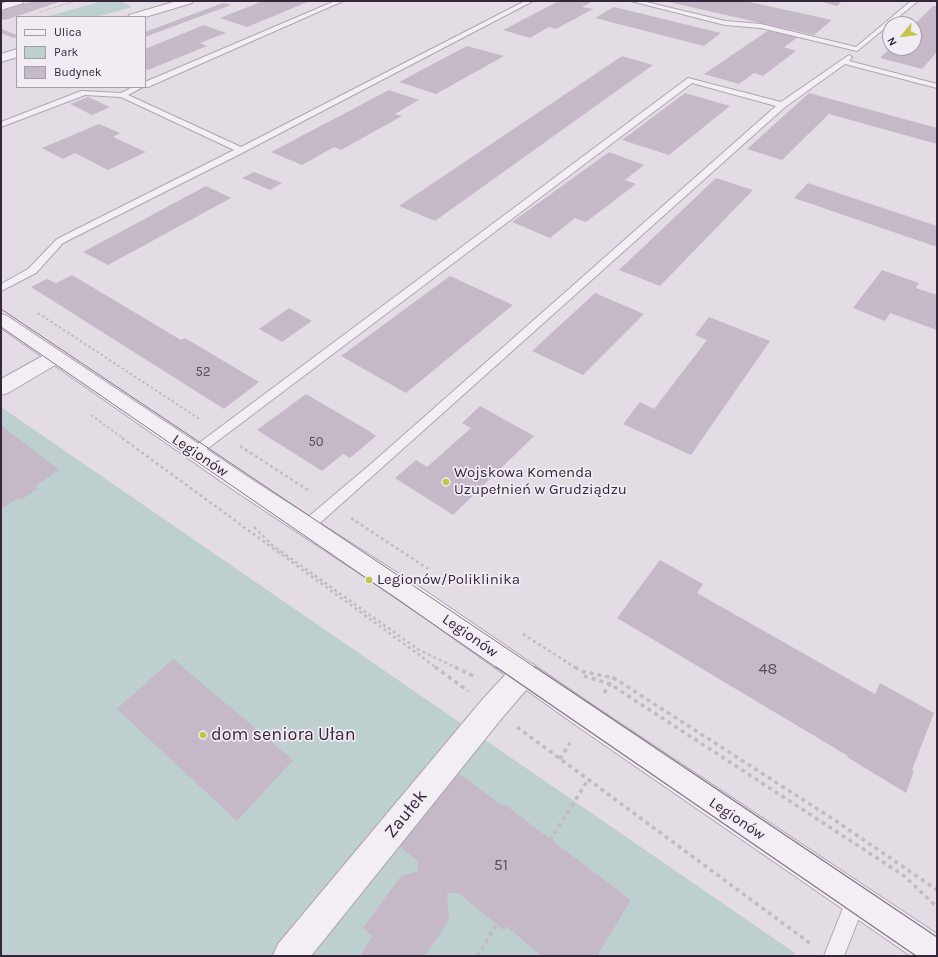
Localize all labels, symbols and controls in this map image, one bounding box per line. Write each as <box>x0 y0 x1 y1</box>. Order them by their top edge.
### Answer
legend <box>16 16 146 88</box>
north arrow <box>882 16 922 56</box>
text: Ulica <box>54 25 82 39</box>
text: N <box>884 35 900 48</box>
text: Park <box>54 45 78 59</box>
text: Budynek <box>54 65 102 79</box>
house number: 52 <box>196 364 210 380</box>
street label: Legionów <box>168 431 232 481</box>
house number: 50 <box>308 434 324 450</box>
place label: Wojskowa Komenda Uzupełnień w Grudziądzu <box>454 464 627 499</box>
marker: Wojskowa Komenda Uzupełnień w Grudziądzu <box>441 477 451 487</box>
place label: Legionów/Poliklinika <box>377 571 520 589</box>
marker: Legionów/Poliklinika <box>364 575 374 585</box>
street label: Legionów <box>439 610 501 662</box>
house number: 48 <box>759 659 777 679</box>
place label: dom seniora Ułan <box>211 724 356 746</box>
marker: dom seniora Ułan <box>198 730 208 740</box>
street label: Zaułek <box>380 785 432 843</box>
street label: Legionów <box>705 794 769 844</box>
house number: 51 <box>494 855 508 875</box>

